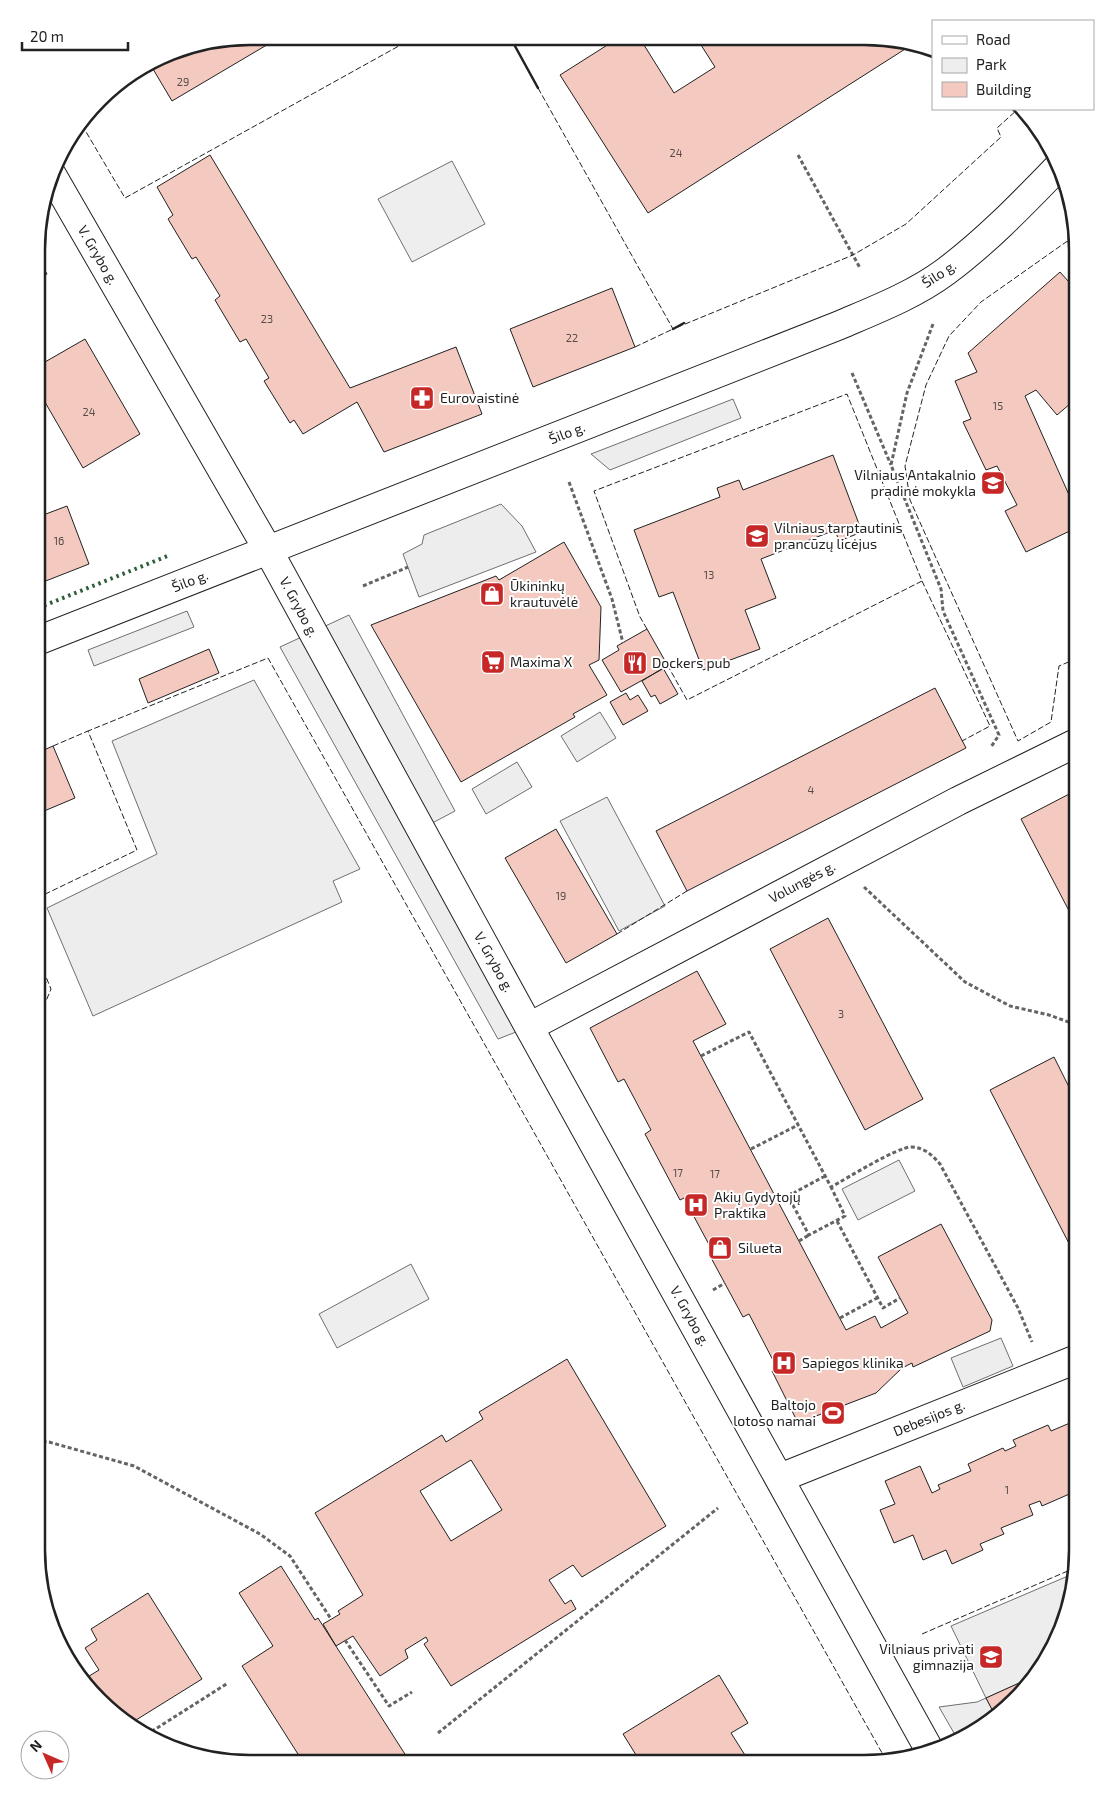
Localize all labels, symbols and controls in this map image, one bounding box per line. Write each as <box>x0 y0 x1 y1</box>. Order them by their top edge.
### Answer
scale bar <box>22 20 129 52</box>
legend <box>932 20 1094 110</box>
text: 20 m <box>30 27 64 45</box>
text: Road <box>976 30 1011 48</box>
text: Park <box>976 55 1007 73</box>
house number: 29 <box>177 75 189 88</box>
text: Building <box>976 80 1032 98</box>
house number: 24 <box>670 146 683 159</box>
street label: V. Grybo g. <box>75 222 122 288</box>
street label: Šilo g. <box>918 256 959 291</box>
house number: 23 <box>261 312 273 325</box>
house number: 22 <box>566 331 578 344</box>
pharmacy icon: Eurovaistinė <box>409 385 435 411</box>
place label: Eurovaistinė <box>440 389 519 406</box>
house number: 15 <box>993 399 1003 412</box>
house number: 24 <box>83 405 96 418</box>
street label: Šilo g. <box>546 418 587 447</box>
place label: Vilniaus Antakalnio pradinė mokykla <box>854 466 976 499</box>
school or university icon: Vilniaus Antakalnio pradinė mokykla <box>980 470 1006 496</box>
place label: Vilniaus tarptautinis prancūzų licėjus <box>774 519 903 552</box>
school or university icon: Vilniaus tarptautinis prancūzų licėjus <box>744 523 770 549</box>
house number: 16 <box>54 534 64 547</box>
street label: Šilo g. <box>169 566 210 595</box>
house number: 13 <box>704 568 714 581</box>
street label: V. Grybo g. <box>276 574 322 640</box>
place label: Ūkininkų krautuvėlė <box>510 577 578 610</box>
shop icon: Ūkininkų krautuvėlė <box>479 581 505 607</box>
supermarket icon: Maxima X <box>480 649 506 675</box>
restaurant icon: Dockers pub <box>622 650 648 676</box>
place label: Maxima X <box>510 653 573 670</box>
place label: Dockers pub <box>652 654 730 671</box>
house number: 4 <box>808 783 815 796</box>
street label: Volungės g. <box>766 857 838 906</box>
house number: 19 <box>556 889 566 902</box>
street label: V. Grybo g. <box>471 929 518 995</box>
house number: 3 <box>838 1007 844 1020</box>
house number: 17 <box>673 1166 683 1179</box>
house number: 17 <box>710 1167 720 1180</box>
place label: Akių Gydytojų Praktika <box>714 1188 801 1221</box>
hospital icon: Akių Gydytojų Praktika <box>683 1192 709 1218</box>
shop icon: Silueta <box>707 1235 733 1261</box>
place label: Silueta <box>738 1239 782 1256</box>
street label: V. Grybo g. <box>667 1283 714 1349</box>
hospital icon: Sapiegos klinika <box>771 1350 797 1376</box>
place label: Sapiegos klinika <box>802 1354 904 1371</box>
street label: Debesijos g. <box>891 1395 967 1440</box>
place label: Baltojo lotoso namai <box>733 1396 816 1429</box>
sports icon: Baltojo lotoso namai <box>820 1400 846 1426</box>
house number: 1 <box>1005 1483 1009 1496</box>
place label: Vilniaus privati gimnazija <box>879 1640 974 1673</box>
school or university icon: Vilniaus privati gimnazija <box>978 1644 1004 1670</box>
north arrow <box>20 1730 70 1780</box>
text: N <box>26 1736 45 1755</box>

